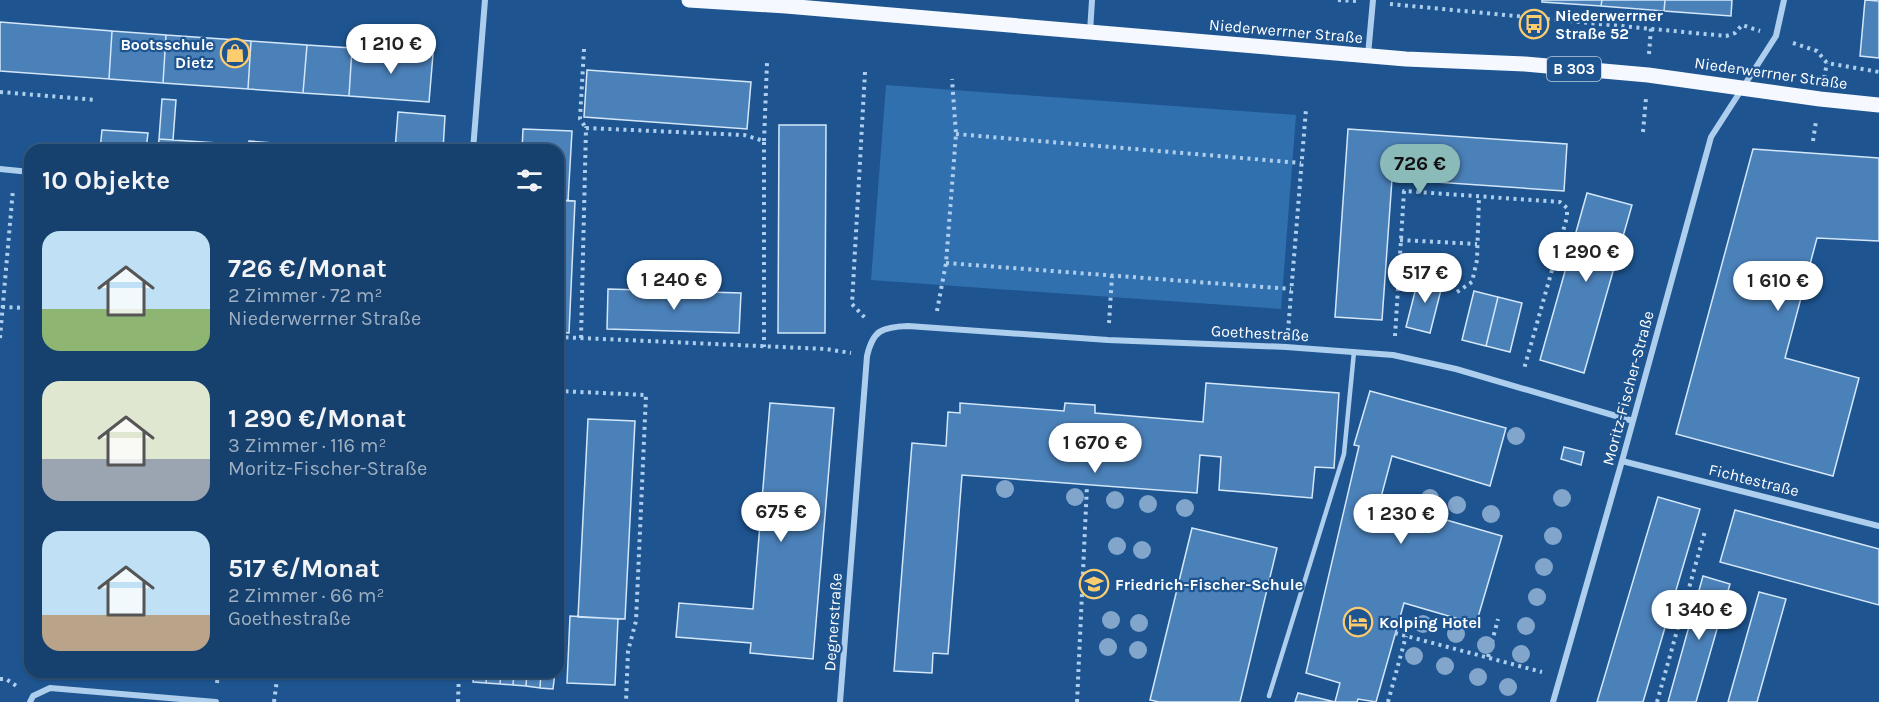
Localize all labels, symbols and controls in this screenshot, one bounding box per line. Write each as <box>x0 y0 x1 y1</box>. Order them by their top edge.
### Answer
place label: Niederwerrner Straße 52 <box>1555 6 1663 43</box>
bus stop icon: Niederwerrner Straße 52 <box>1518 8 1550 40</box>
street label: Niederwerrner Straße <box>1208 15 1364 47</box>
pin: 1 210 € <box>336 24 446 75</box>
text: 1 210 € <box>360 32 422 55</box>
place label: Bootsschule Dietz <box>121 35 214 72</box>
shop icon: Bootsschule Dietz <box>219 37 251 69</box>
street label: Niederwerrner Straße <box>1693 53 1849 93</box>
road number: B 303 <box>1547 57 1601 81</box>
pin: 726 € <box>1378 144 1462 195</box>
text: 726 € <box>1394 152 1446 175</box>
icon: filters <box>513 164 546 197</box>
text: 10 Objekte <box>42 165 170 196</box>
pin: 1 290 € <box>1531 232 1641 283</box>
text: 1 290 € <box>1553 240 1619 263</box>
text: 726 €/Monat <box>228 253 387 284</box>
pin: 517 € <box>1383 253 1467 304</box>
icon: home <box>90 255 162 327</box>
pin: 1 240 € <box>619 260 729 311</box>
text: 517 € <box>1402 261 1448 284</box>
pin: 1 610 € <box>1723 261 1833 312</box>
text: 1 240 € <box>641 268 707 291</box>
text: 1 610 € <box>1747 269 1809 292</box>
text: 2 Zimmer · 72 m² <box>228 284 383 307</box>
text: Niederwerrner Straße <box>228 307 421 330</box>
street label: Moritz-Fischer-Straße <box>1598 309 1658 467</box>
street label: Goethestraße <box>1210 321 1310 345</box>
text: 1 290 €/Monat <box>228 403 406 434</box>
icon: home <box>90 405 162 477</box>
pin: 1 670 € <box>1040 423 1150 474</box>
text: 1 670 € <box>1063 431 1127 454</box>
text: 3 Zimmer · 116 m² <box>228 434 387 457</box>
text: Moritz-Fischer-Straße <box>228 457 427 480</box>
street label: Fichtestraße <box>1707 460 1801 500</box>
pin: 675 € <box>739 492 823 543</box>
pin: 1 230 € <box>1346 494 1456 545</box>
text: 675 € <box>755 500 807 523</box>
text: 1 230 € <box>1367 502 1435 525</box>
text: 517 €/Monat <box>228 553 380 584</box>
icon: home <box>90 555 162 627</box>
school or university icon: Friedrich-Fischer-Schule <box>1078 568 1110 600</box>
street label: Degnerstraße <box>820 572 846 672</box>
place label: Friedrich-Fischer-Schule <box>1115 575 1303 594</box>
text: 2 Zimmer · 66 m² <box>228 584 385 607</box>
pin: 1 340 € <box>1644 590 1754 641</box>
text: 1 340 € <box>1666 598 1732 621</box>
hotel icon: Kolping Hotel <box>1342 606 1374 638</box>
text: Goethestraße <box>228 607 351 630</box>
place label: Kolping Hotel <box>1379 613 1482 632</box>

